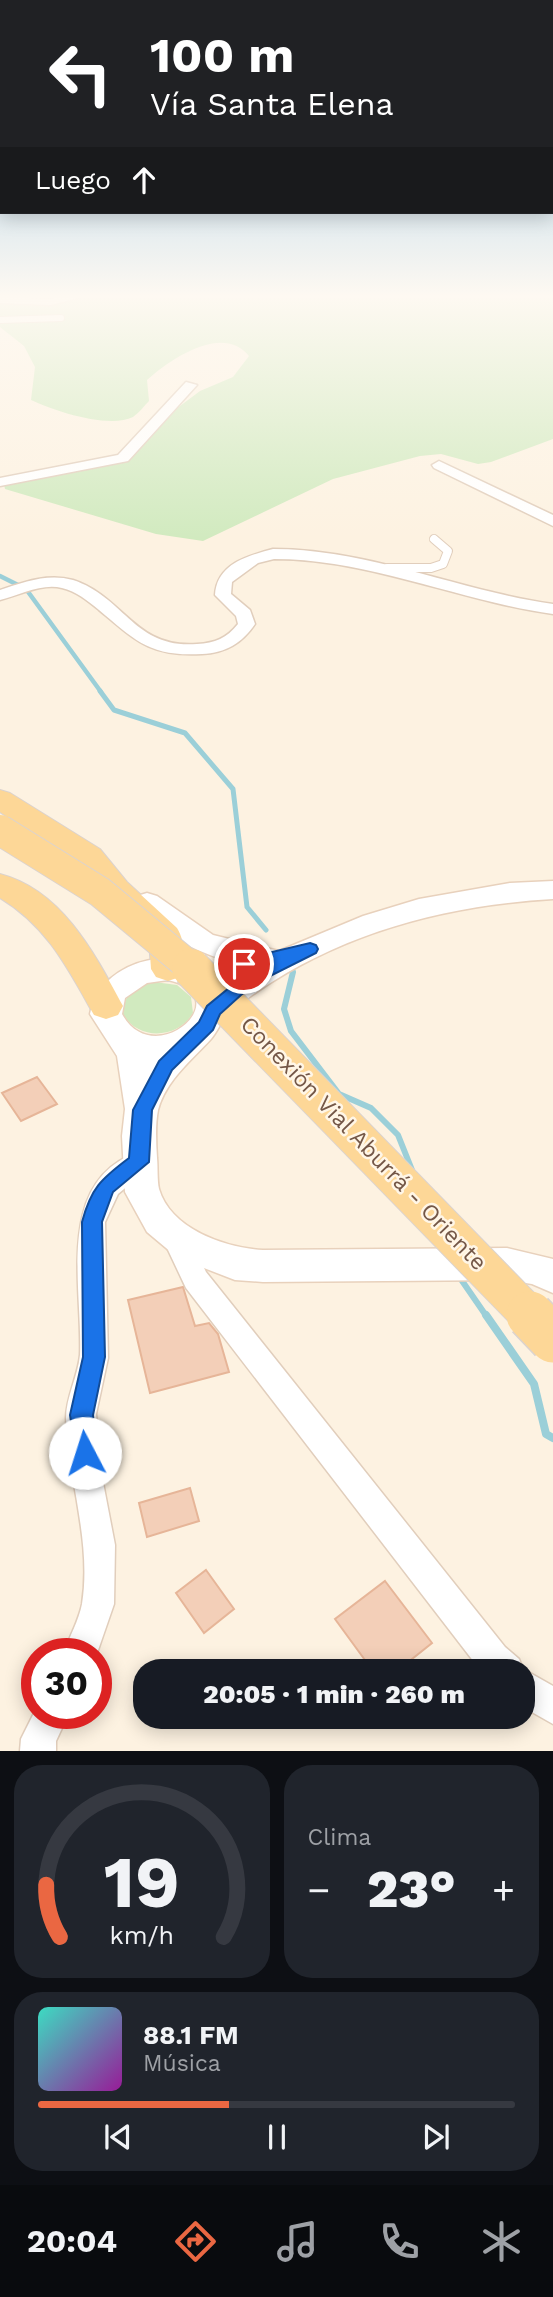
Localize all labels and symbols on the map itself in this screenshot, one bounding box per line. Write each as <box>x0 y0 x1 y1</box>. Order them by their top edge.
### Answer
pin <box>214 934 274 994</box>
street label: Conexión Vial Aburrá - Oriente <box>235 1011 492 1276</box>
position arrow <box>48 1416 122 1490</box>
speed limit sign: 30 <box>21 1638 112 1729</box>

